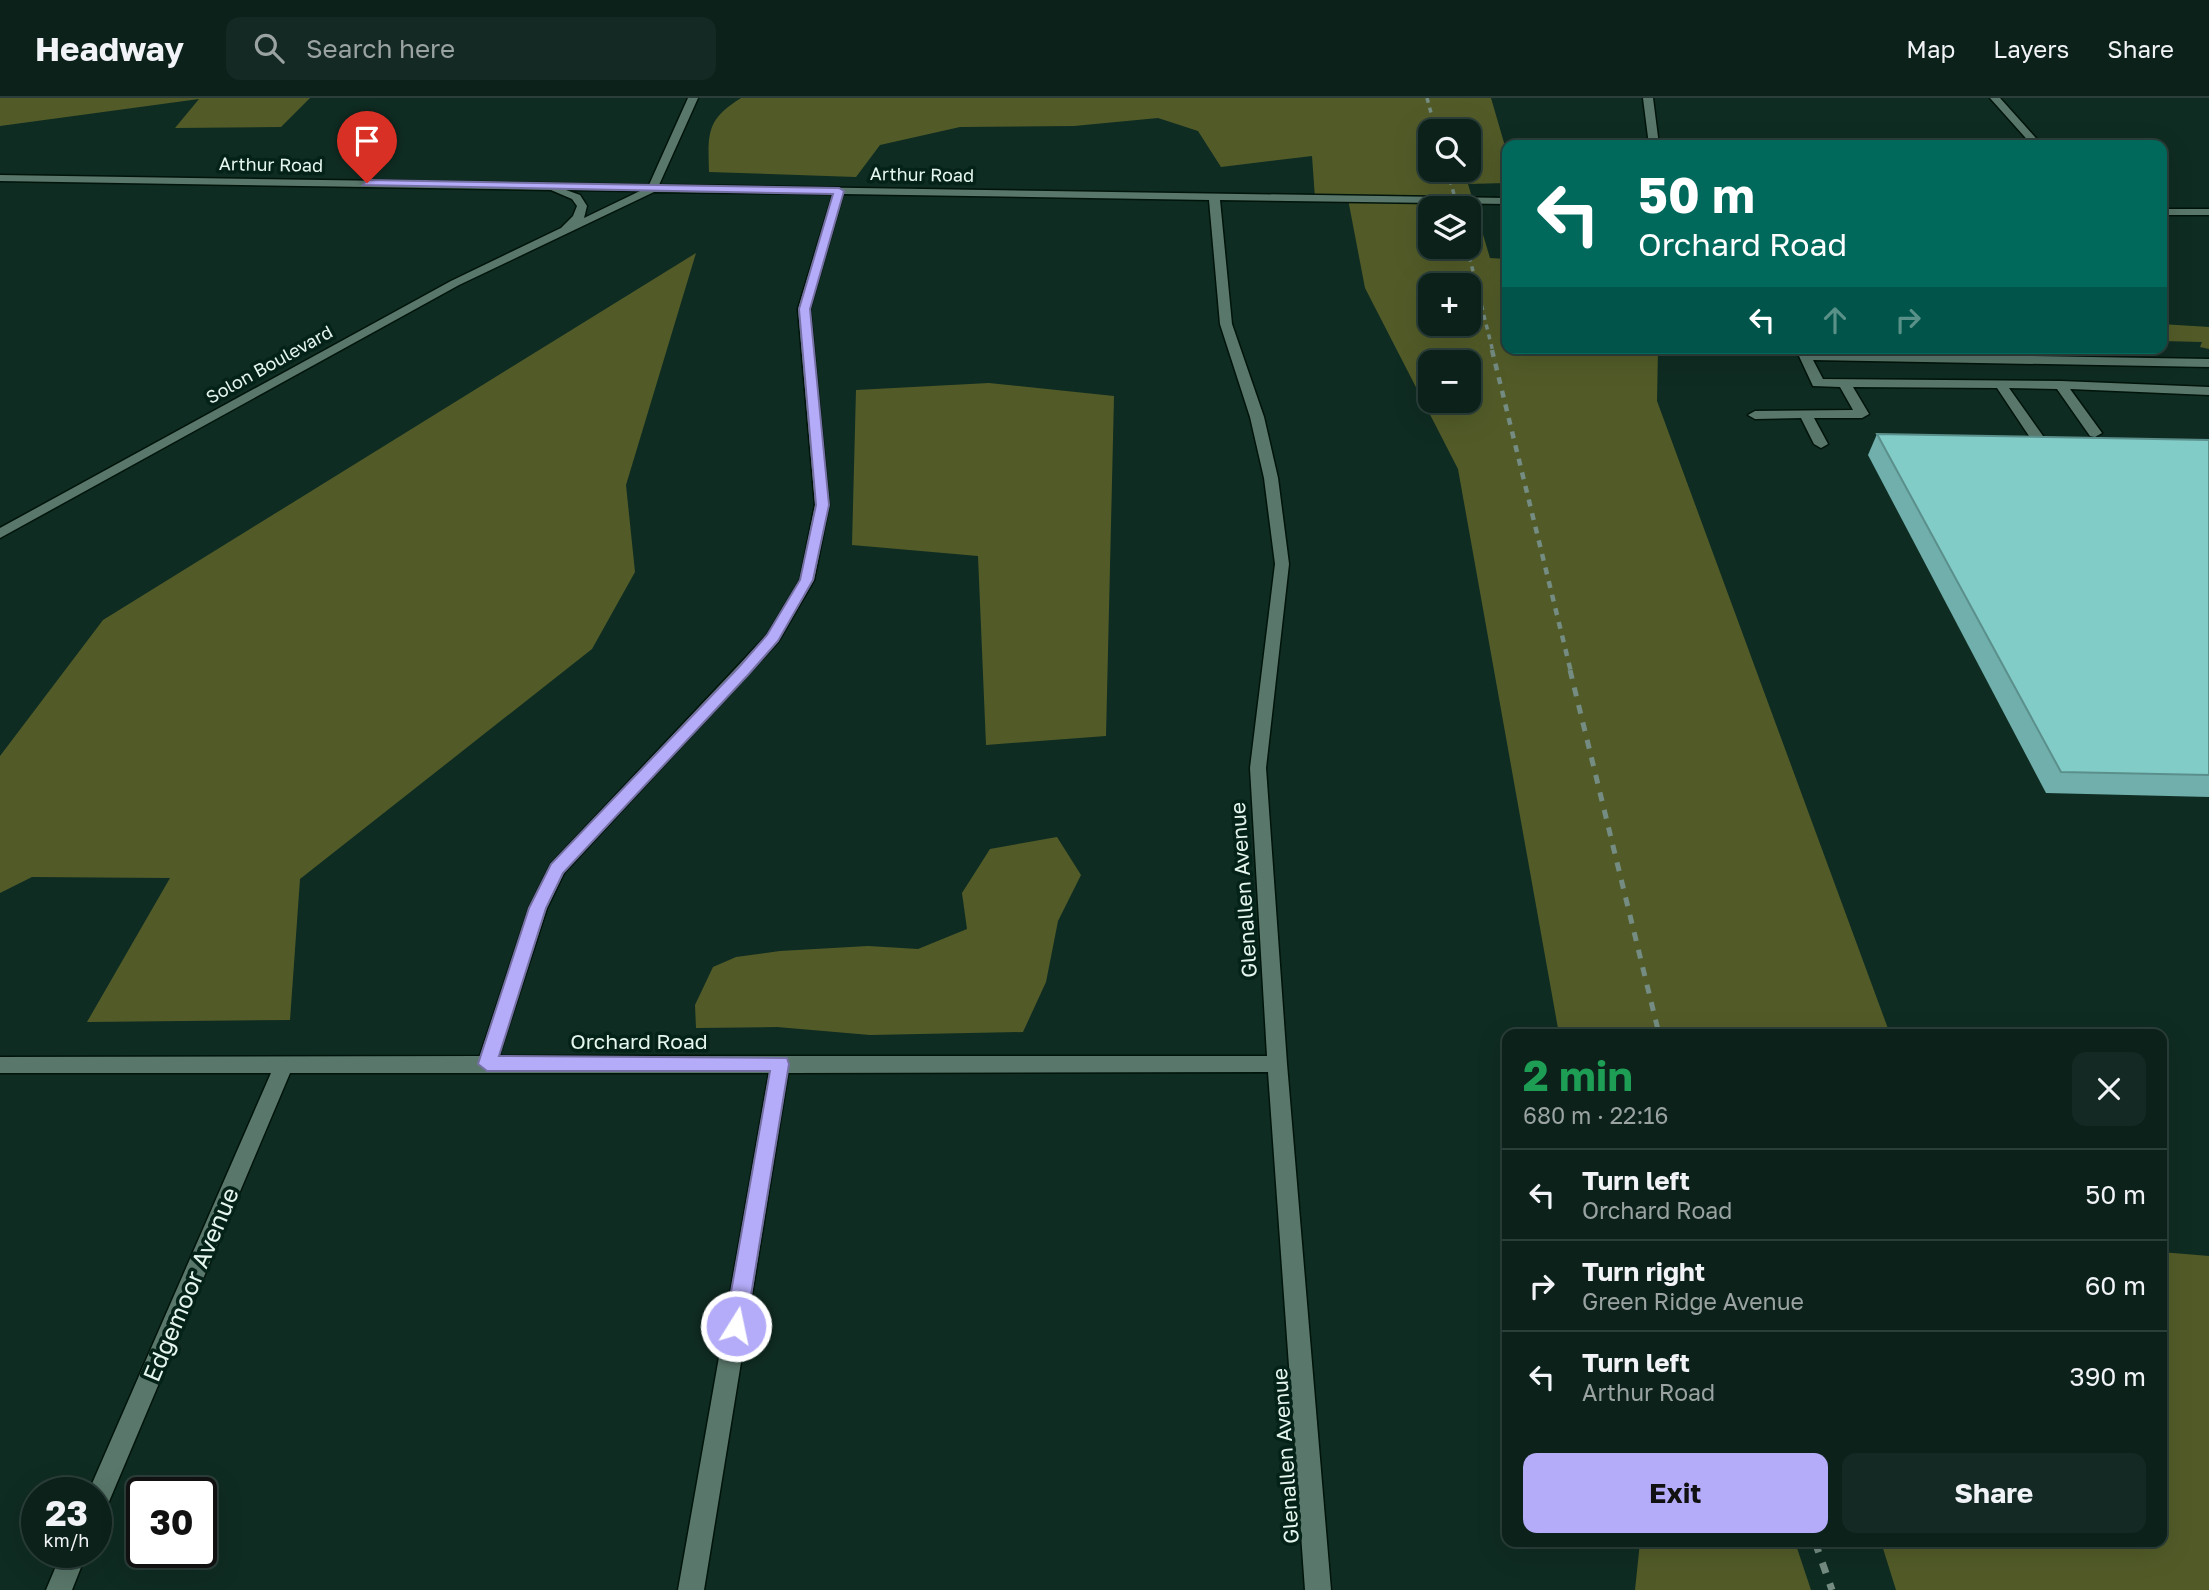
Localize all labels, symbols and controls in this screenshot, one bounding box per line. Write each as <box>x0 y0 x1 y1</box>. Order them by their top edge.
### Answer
search box <box>226 17 716 80</box>
text: Headway <box>35 29 184 68</box>
icon: search <box>250 29 288 67</box>
text: Search here <box>306 33 455 64</box>
text: Map <box>1906 34 1955 63</box>
text: Layers <box>1993 34 2069 63</box>
text: Share <box>2107 34 2174 63</box>
pin <box>337 111 397 183</box>
map controls <box>1418 119 1481 413</box>
button: search <box>1418 119 1481 182</box>
icon: arrive <box>348 122 386 160</box>
street label: Arthur Road <box>219 152 323 176</box>
street label: Arthur Road <box>870 162 974 186</box>
text: 50 m <box>1638 165 1755 224</box>
icon: left <box>1523 168 1614 259</box>
button: layers <box>1418 196 1481 259</box>
text: Orchard Road <box>1638 225 1847 263</box>
button: + <box>1418 273 1481 336</box>
icon: left <box>1743 301 1781 339</box>
icon: ahead <box>1816 301 1854 339</box>
icon: right <box>1889 301 1927 339</box>
street label: Solon Boulevard <box>202 320 336 408</box>
button: − <box>1418 350 1481 413</box>
street label: Glenallen Avenue <box>1224 801 1262 979</box>
street label: Orchard Road <box>570 1028 708 1054</box>
text: 2 min <box>1523 1050 1633 1100</box>
button: close <box>2072 1052 2146 1126</box>
text: 680 m · 22:16 <box>1523 1101 1668 1129</box>
text: Turn left <box>1582 1165 1690 1196</box>
icon: left <box>1523 1176 1561 1214</box>
text: 50 m <box>2085 1179 2146 1210</box>
street label: Edgemoor Avenue <box>136 1183 244 1385</box>
text: Orchard Road <box>1582 1196 1732 1224</box>
text: Turn right <box>1582 1256 1705 1287</box>
icon: right <box>1523 1267 1561 1305</box>
text: 60 m <box>2085 1270 2146 1301</box>
text: Green Ridge Avenue <box>1582 1287 1804 1315</box>
position arrow <box>699 1289 773 1363</box>
text: Turn left <box>1582 1347 1690 1378</box>
icon: left <box>1523 1358 1561 1396</box>
text: 390 m <box>2069 1361 2146 1392</box>
street label: Glenallen Avenue <box>1266 1367 1304 1545</box>
text: Arthur Road <box>1582 1378 1715 1406</box>
button: Exit <box>1523 1453 1828 1533</box>
button: Share <box>1842 1453 2146 1533</box>
speed limit sign: 30 <box>126 1477 217 1568</box>
text: 23 <box>45 1492 88 1534</box>
text: km/h <box>44 1529 89 1551</box>

